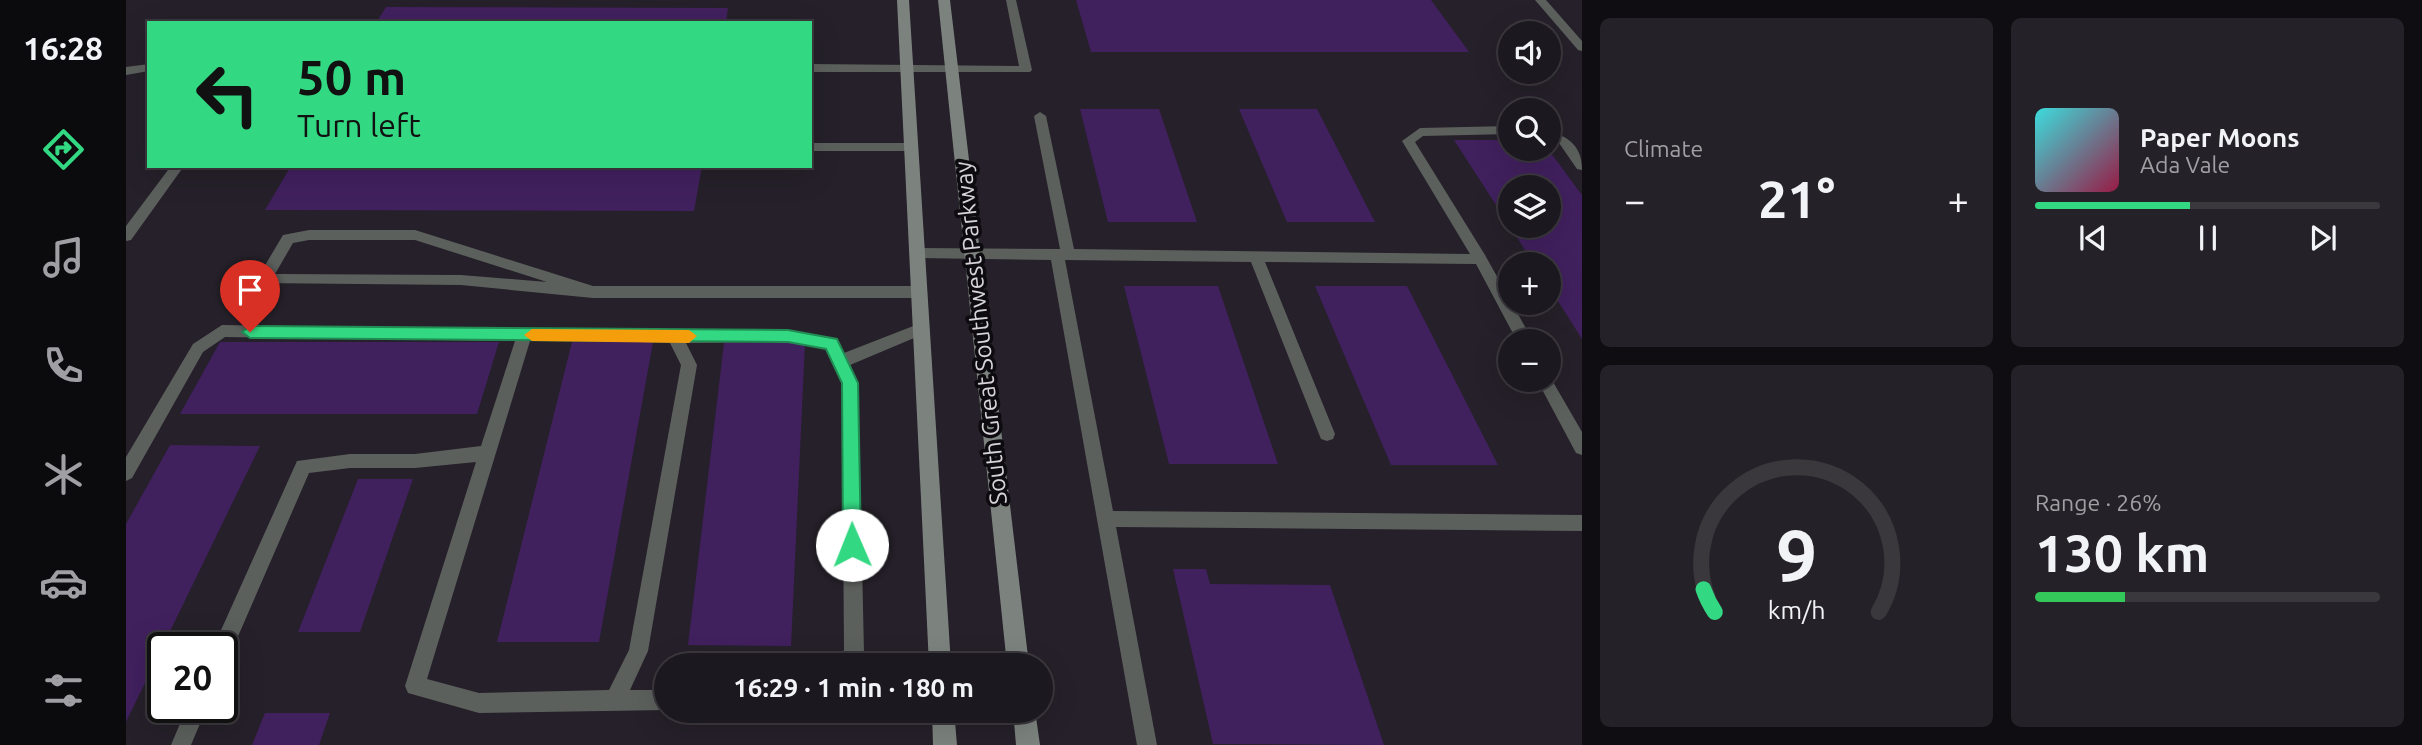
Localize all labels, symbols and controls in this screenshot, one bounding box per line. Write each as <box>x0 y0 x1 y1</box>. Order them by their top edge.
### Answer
map controls <box>1498 21 1561 392</box>
button: sound <box>1498 21 1561 84</box>
text: 16:28 <box>23 30 103 66</box>
icon: left <box>182 49 273 140</box>
text: 50 m <box>297 49 406 104</box>
button: search <box>1498 98 1561 161</box>
text: Turn left <box>297 107 421 143</box>
text: Paper Moons <box>2140 123 2299 152</box>
icon: directions <box>39 125 88 174</box>
text: Climate <box>1624 136 1703 161</box>
text: Ada Vale <box>2140 152 2230 177</box>
street label: South Great Southwest Parkway <box>949 160 1012 506</box>
text: 21° <box>1758 170 1835 228</box>
button: layers <box>1498 175 1561 238</box>
text: − <box>1624 179 1645 221</box>
text: + <box>1948 179 1969 221</box>
icon: previous <box>2074 219 2112 257</box>
icon: pause <box>2189 219 2227 257</box>
icon: next <box>2304 219 2342 257</box>
icon: music <box>39 233 88 282</box>
button: + <box>1498 252 1561 315</box>
pin <box>220 260 280 332</box>
icon: arrive <box>231 271 269 309</box>
button: − <box>1498 329 1561 392</box>
icon: phone <box>39 341 88 390</box>
icon: climate <box>39 450 88 499</box>
text: Range · 26% <box>2035 490 2162 515</box>
position arrow <box>815 508 889 582</box>
text: 9 <box>1776 514 1817 596</box>
text: 130 km <box>2035 524 2209 582</box>
icon: car <box>39 558 88 607</box>
text: km/h <box>1768 596 1825 624</box>
speed limit sign: 20 <box>147 632 238 723</box>
icon: filters <box>39 666 88 715</box>
text: 16:29 · 1 min · 180 m <box>733 673 974 702</box>

